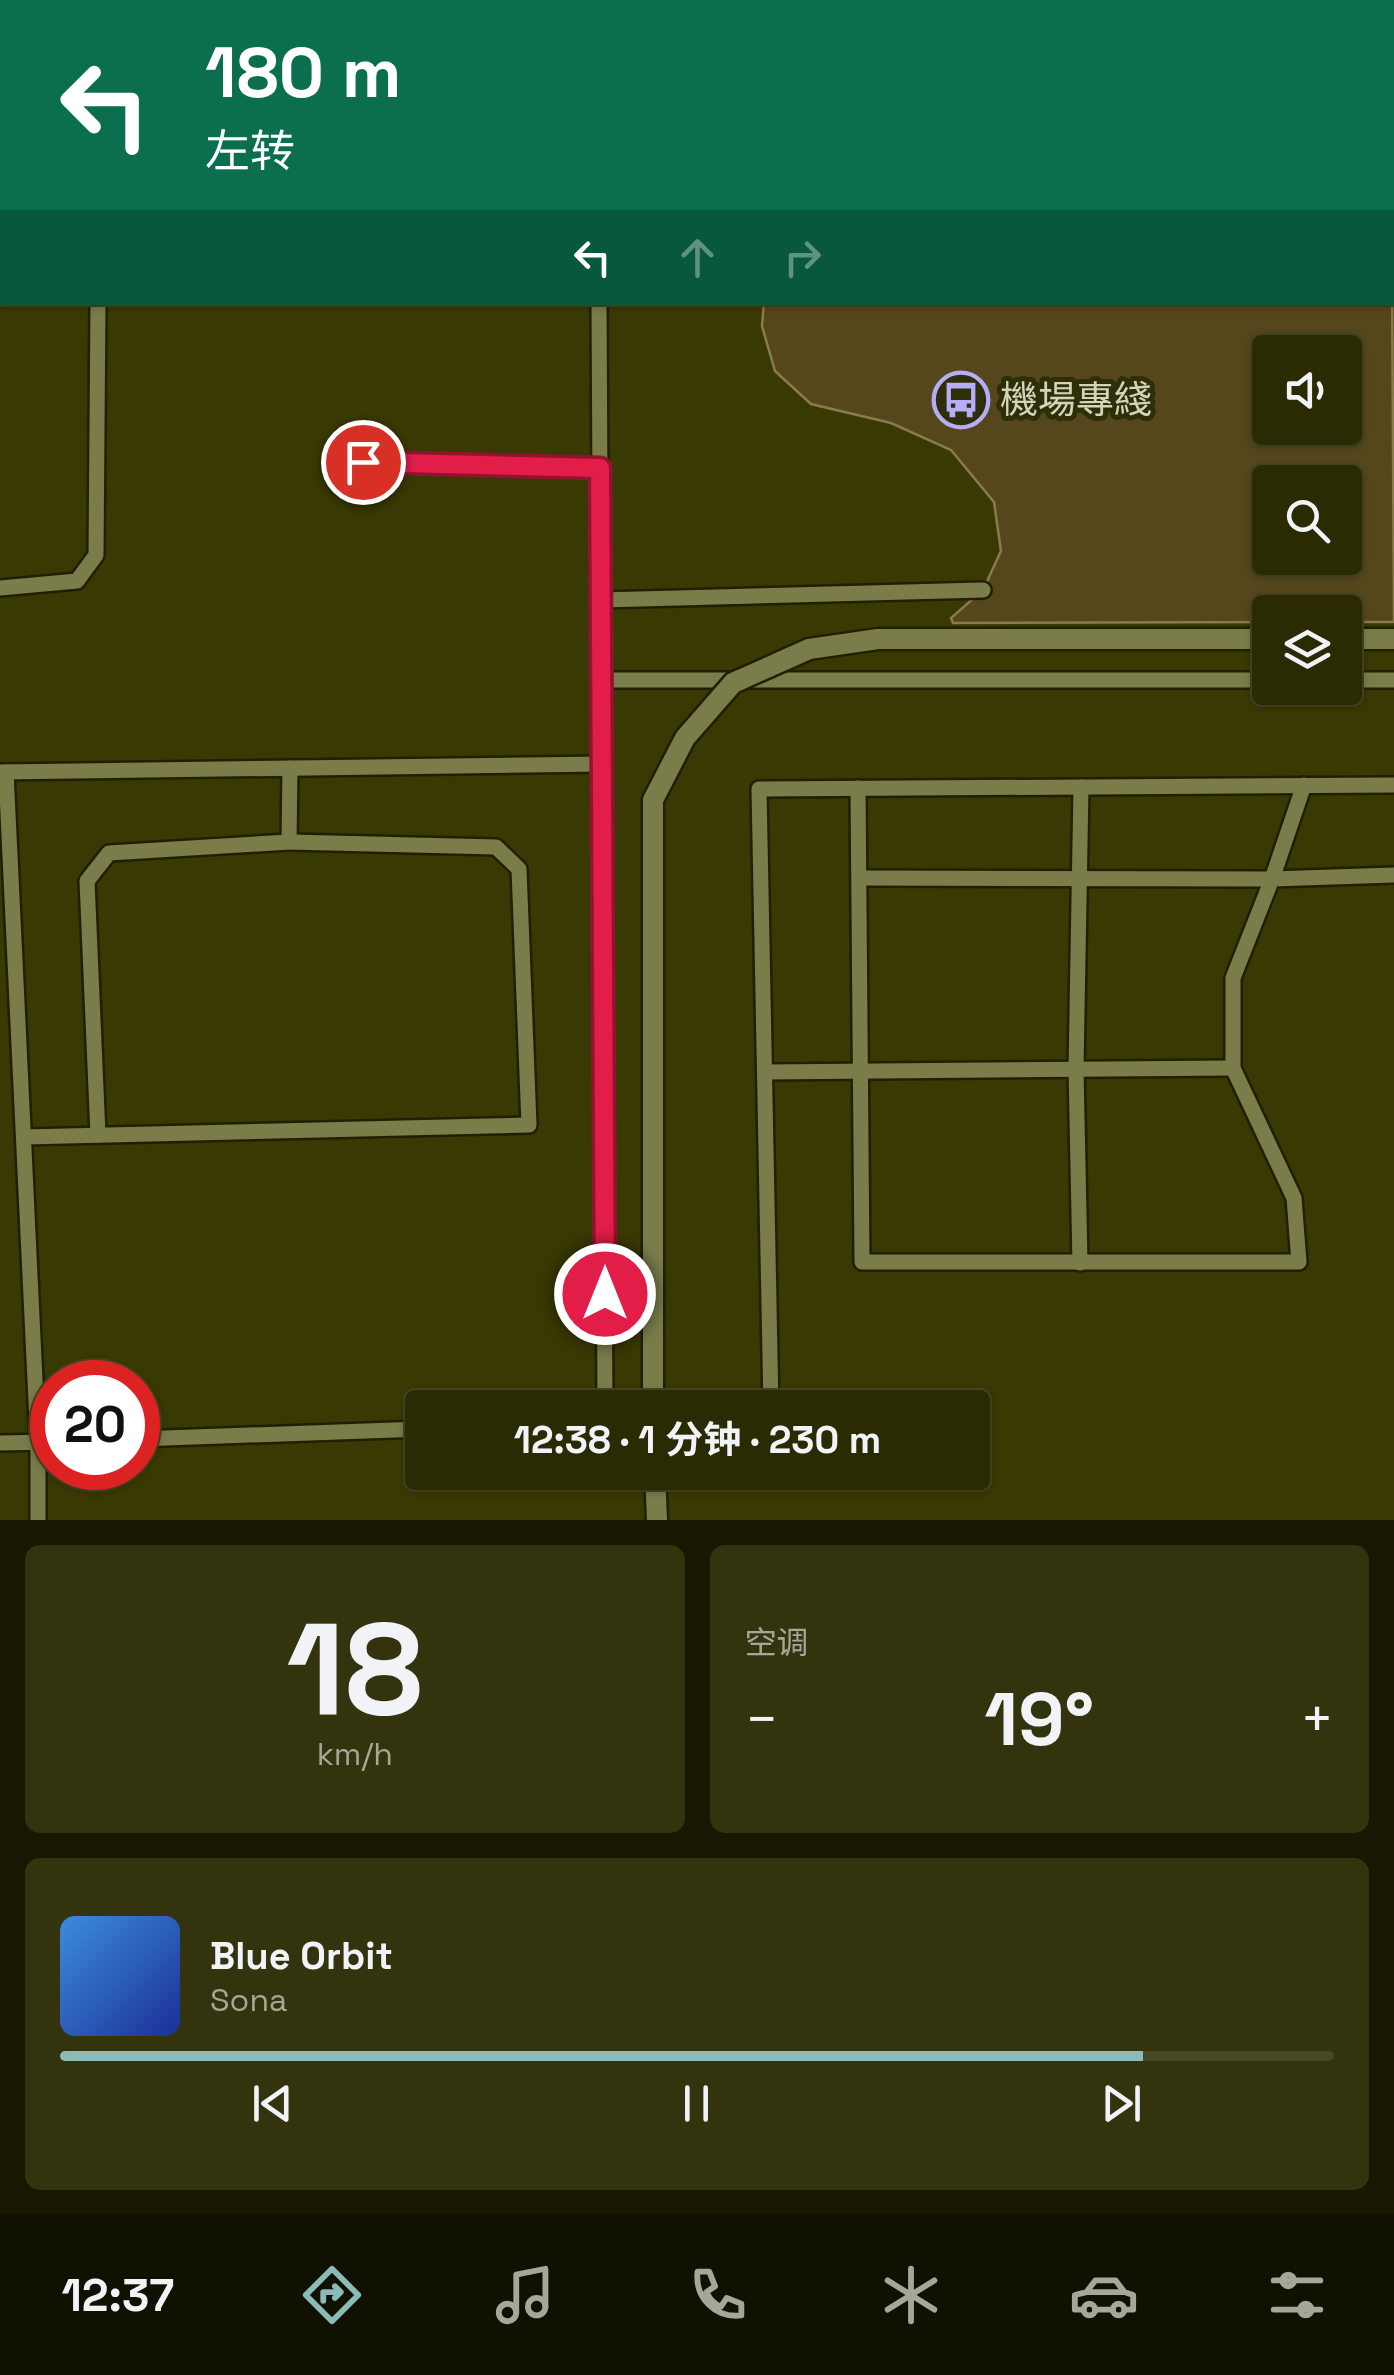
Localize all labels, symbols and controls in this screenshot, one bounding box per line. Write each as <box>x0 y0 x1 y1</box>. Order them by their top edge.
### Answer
text: 180 m <box>205 28 402 117</box>
icon: left <box>40 40 170 170</box>
text: 左转 <box>205 123 295 180</box>
icon: left <box>565 230 620 285</box>
icon: ahead <box>670 230 725 285</box>
icon: right <box>775 230 830 285</box>
map controls <box>1252 335 1362 705</box>
button: sound <box>1252 335 1362 445</box>
bus stop icon: 機場專綫 <box>931 370 991 430</box>
place label: 機場專綫 <box>1000 376 1152 424</box>
pin <box>321 420 406 505</box>
icon: arrive <box>336 435 391 490</box>
button: search <box>1252 465 1362 575</box>
button: layers <box>1252 595 1362 705</box>
position arrow <box>553 1242 657 1346</box>
speed limit sign: 20 <box>30 1360 160 1490</box>
text: 12:38 · 1 分钟 · 230 m <box>514 1416 881 1464</box>
text: 18 <box>286 1586 423 1752</box>
text: 空调 <box>745 1623 809 1663</box>
text: 19° <box>984 1671 1094 1767</box>
text: − <box>745 1684 779 1754</box>
text: + <box>1300 1684 1334 1754</box>
text: km/h <box>317 1734 393 1774</box>
text: Blue Orbit <box>210 1932 393 1980</box>
text: Sona <box>210 1980 287 2020</box>
icon: previous <box>245 2076 300 2131</box>
icon: pause <box>669 2076 724 2131</box>
icon: next <box>1094 2076 1149 2131</box>
icon: directions <box>297 2260 367 2330</box>
icon: music <box>490 2260 560 2330</box>
icon: phone <box>683 2260 753 2330</box>
icon: climate <box>876 2260 946 2330</box>
icon: car <box>1069 2260 1139 2330</box>
icon: filters <box>1262 2260 1332 2330</box>
text: 12:37 <box>62 2267 174 2324</box>

